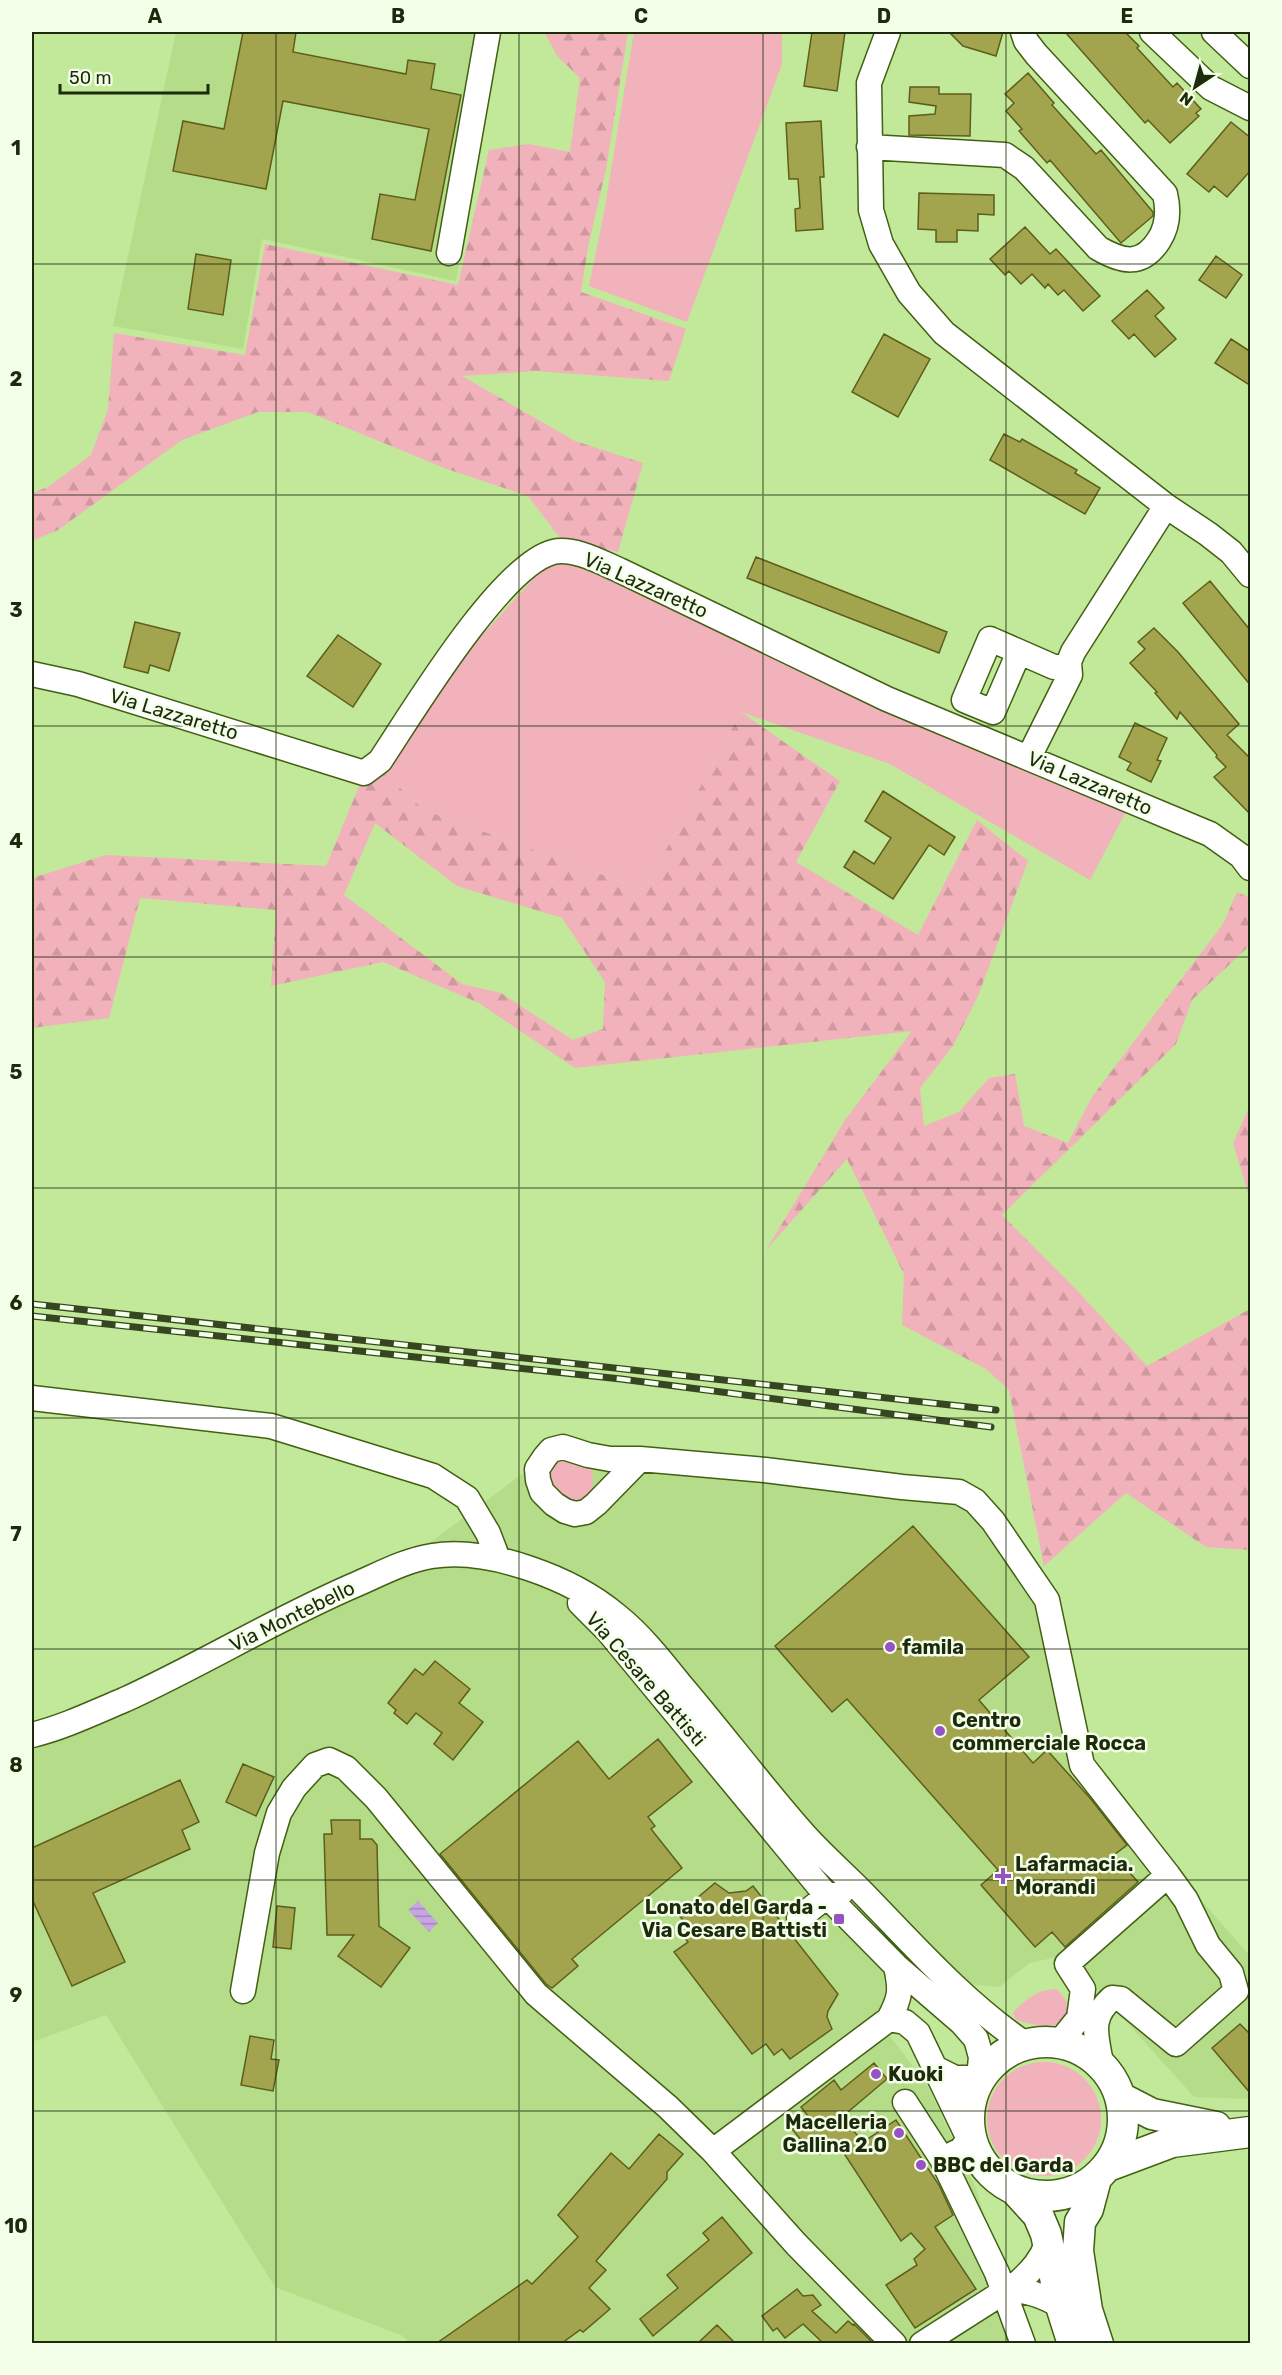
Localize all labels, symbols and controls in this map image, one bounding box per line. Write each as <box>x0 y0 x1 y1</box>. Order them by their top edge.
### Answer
text: A <box>148 4 163 28</box>
text: B <box>391 4 405 28</box>
text: C <box>634 4 648 28</box>
text: D <box>877 4 891 28</box>
text: E <box>1121 4 1133 28</box>
scale bar <box>60 57 208 95</box>
north arrow <box>1165 57 1225 117</box>
text: 50 m <box>69 67 112 89</box>
text: N <box>1176 88 1197 110</box>
text: 1 <box>11 136 21 160</box>
text: 2 <box>10 367 23 391</box>
street label: Via Lazzaretto <box>580 547 712 623</box>
text: 3 <box>9 598 23 622</box>
street label: Via Lazzaretto <box>107 683 241 745</box>
street label: Via Lazzaretto <box>1024 746 1156 820</box>
text: 4 <box>9 829 23 853</box>
text: 5 <box>10 1060 23 1084</box>
text: 6 <box>9 1291 23 1315</box>
text: 7 <box>10 1522 22 1546</box>
street label: Via Montebello <box>225 1575 359 1657</box>
street label: Via Cesare Battisti <box>581 1607 711 1751</box>
place label: famila <box>902 1635 964 1659</box>
marker: famila <box>883 1640 897 1654</box>
place label: Centro commerciale Rocca <box>952 1708 1146 1755</box>
marker: Centro commerciale Rocca <box>933 1724 947 1738</box>
text: 8 <box>9 1753 23 1777</box>
place label: Lafarmacia. Morandi <box>1015 1852 1133 1899</box>
marker: Lafarmacia. Morandi <box>996 1869 1010 1883</box>
place label: Lonato del Garda - Via Cesare Battisti <box>641 1895 827 1942</box>
marker: Lonato del Garda - Via Cesare Battisti <box>832 1912 846 1926</box>
text: 9 <box>10 1983 23 2007</box>
place label: Kuoki <box>888 2062 943 2086</box>
marker: Kuoki <box>869 2067 883 2081</box>
place label: Macelleria Gallina 2.0 <box>783 2110 887 2157</box>
marker: Macelleria Gallina 2.0 <box>892 2126 906 2140</box>
place label: BBC del Garda <box>933 2153 1074 2177</box>
marker: BBC del Garda <box>914 2158 928 2172</box>
text: 10 <box>4 2214 28 2238</box>

